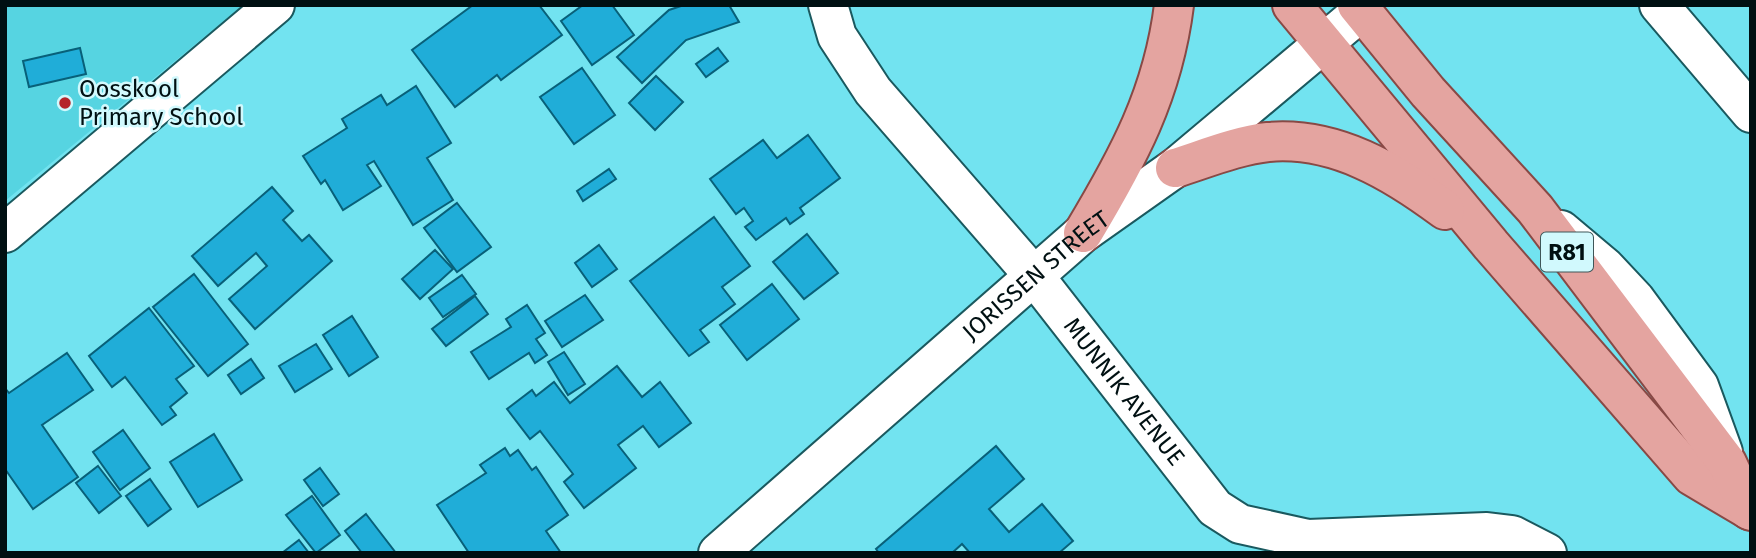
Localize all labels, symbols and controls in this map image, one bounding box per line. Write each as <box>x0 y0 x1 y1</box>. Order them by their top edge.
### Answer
place label: Oosskool Primary School <box>79 75 243 131</box>
marker: Oosskool Primary School <box>57 95 73 111</box>
street label: JORISSEN STREET <box>957 205 1115 346</box>
road number: R81 <box>1541 232 1593 272</box>
street label: MUNNIK AVENUE <box>1058 312 1191 471</box>

